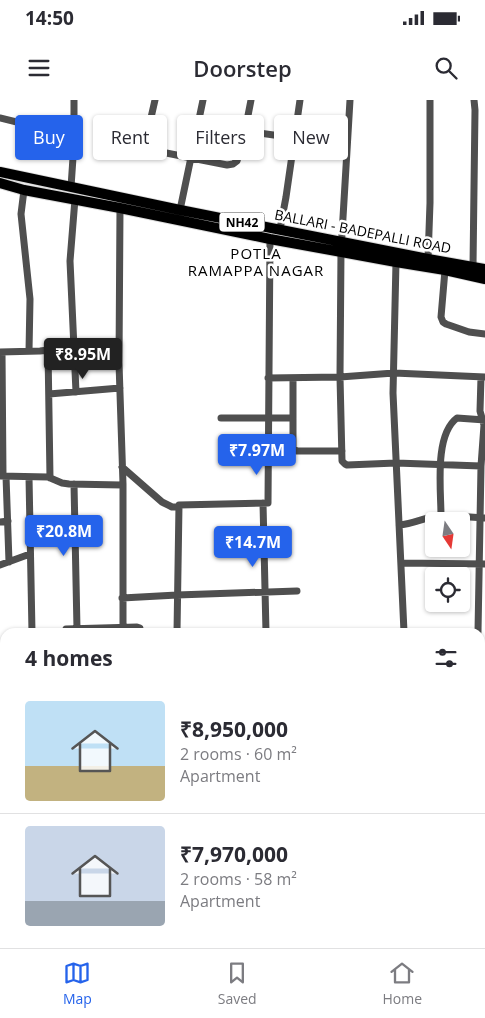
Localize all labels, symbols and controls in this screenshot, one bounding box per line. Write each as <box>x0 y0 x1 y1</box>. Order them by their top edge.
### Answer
text: 14:50 <box>25 5 74 31</box>
text: Doorstep <box>193 53 292 83</box>
icon: menu <box>25 54 53 82</box>
icon: search <box>432 54 460 82</box>
chip: Buy <box>15 115 83 160</box>
chip: Rent <box>93 115 167 160</box>
chip: Filters <box>177 115 264 160</box>
chip: New <box>274 115 348 160</box>
street label: BALLARI - BADEPALLI ROAD <box>273 205 453 257</box>
road number: NH42 <box>220 212 264 232</box>
district label: POTLA RAMAPPA NAGAR <box>188 243 324 280</box>
pin: ₹8.95M <box>42 338 124 380</box>
text: ₹8.95M <box>55 343 111 365</box>
pin: ₹7.97M <box>216 434 298 476</box>
text: ₹7.97M <box>229 439 285 461</box>
north arrow <box>425 512 470 558</box>
map controls <box>425 512 470 612</box>
pin: ₹20.8M <box>23 514 105 557</box>
text: ₹20.8M <box>36 520 92 542</box>
pin: ₹14.7M <box>212 526 294 568</box>
text: ₹14.7M <box>225 531 281 553</box>
button: locate <box>425 567 470 612</box>
text: 4 homes <box>25 644 113 672</box>
icon: filters <box>432 644 460 672</box>
text: ₹8,950,000 <box>180 715 288 743</box>
icon: home <box>65 721 125 781</box>
text: 2 rooms · 60 m² <box>180 743 297 765</box>
text: Apartment <box>180 765 260 787</box>
text: ₹7,970,000 <box>180 840 288 868</box>
icon: home <box>65 846 125 906</box>
text: 2 rooms · 58 m² <box>180 868 297 890</box>
text: Apartment <box>180 890 260 912</box>
tab: Map <box>63 959 92 1008</box>
tab: Saved <box>218 959 257 1008</box>
tab: Home <box>382 959 422 1008</box>

